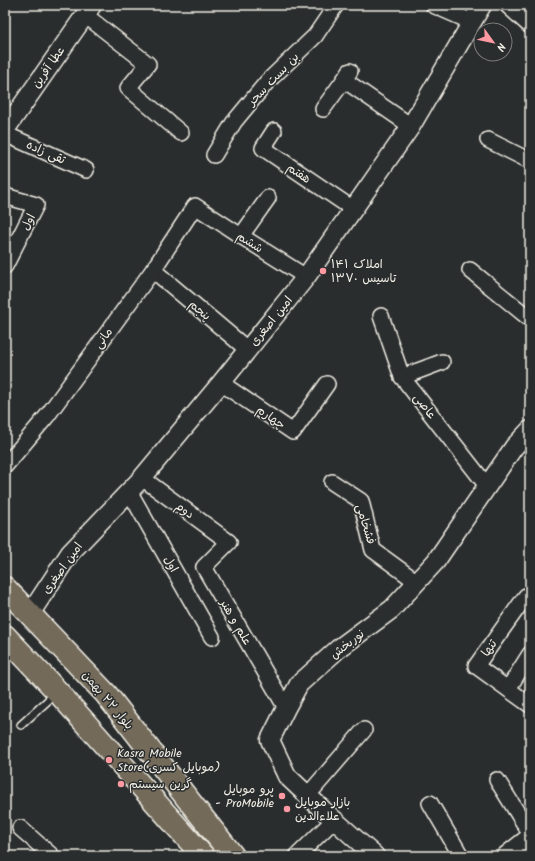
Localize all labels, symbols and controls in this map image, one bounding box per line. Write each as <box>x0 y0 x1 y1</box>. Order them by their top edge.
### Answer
north arrow <box>473 22 513 62</box>
text: N <box>491 39 510 55</box>
street label: عطا آفرین <box>27 42 70 92</box>
street label: بن بست سحر <box>242 48 304 111</box>
street label: تقی زاده <box>23 135 69 170</box>
street label: هفتم <box>283 158 315 189</box>
street label: اول <box>16 211 41 234</box>
street label: ششم <box>233 227 267 258</box>
place label: املاک ۱۴۱ تاسیس ۱۳۷۰ <box>331 255 397 288</box>
marker: املاک ۱۴۱ تاسیس ۱۳۷۰ <box>318 266 328 276</box>
street label: امین اصغری <box>245 292 298 351</box>
street label: پنجم <box>184 295 215 325</box>
street label: مانی <box>89 324 118 353</box>
street label: عاصی <box>408 389 441 423</box>
street label: چهارم <box>252 401 289 434</box>
street label: دوم <box>171 497 198 524</box>
street label: فشخامی <box>350 502 381 547</box>
street label: امین اصغری <box>37 538 88 598</box>
street label: اول <box>158 552 183 576</box>
street label: علم و هنر <box>214 595 256 649</box>
street label: نوربخش <box>326 625 369 664</box>
street label: تنها <box>477 635 502 661</box>
street label: بلوار ۲۲ بهمن <box>77 667 138 734</box>
place label: Kasra Mobile Store(موبایل کسری) <box>117 744 220 777</box>
marker: Kasra Mobile Store(موبایل کسری) <box>104 755 114 765</box>
place label: گرین سیستم <box>129 775 192 794</box>
marker: گرین سیستم <box>116 779 126 789</box>
place label: پرو موبایل - ProMobile <box>215 780 275 813</box>
marker: پرو موبایل - ProMobile <box>277 791 287 801</box>
place label: بازار موبایل علاءالدین <box>295 793 350 826</box>
marker: بازار موبایل علاءالدین <box>282 804 292 814</box>

